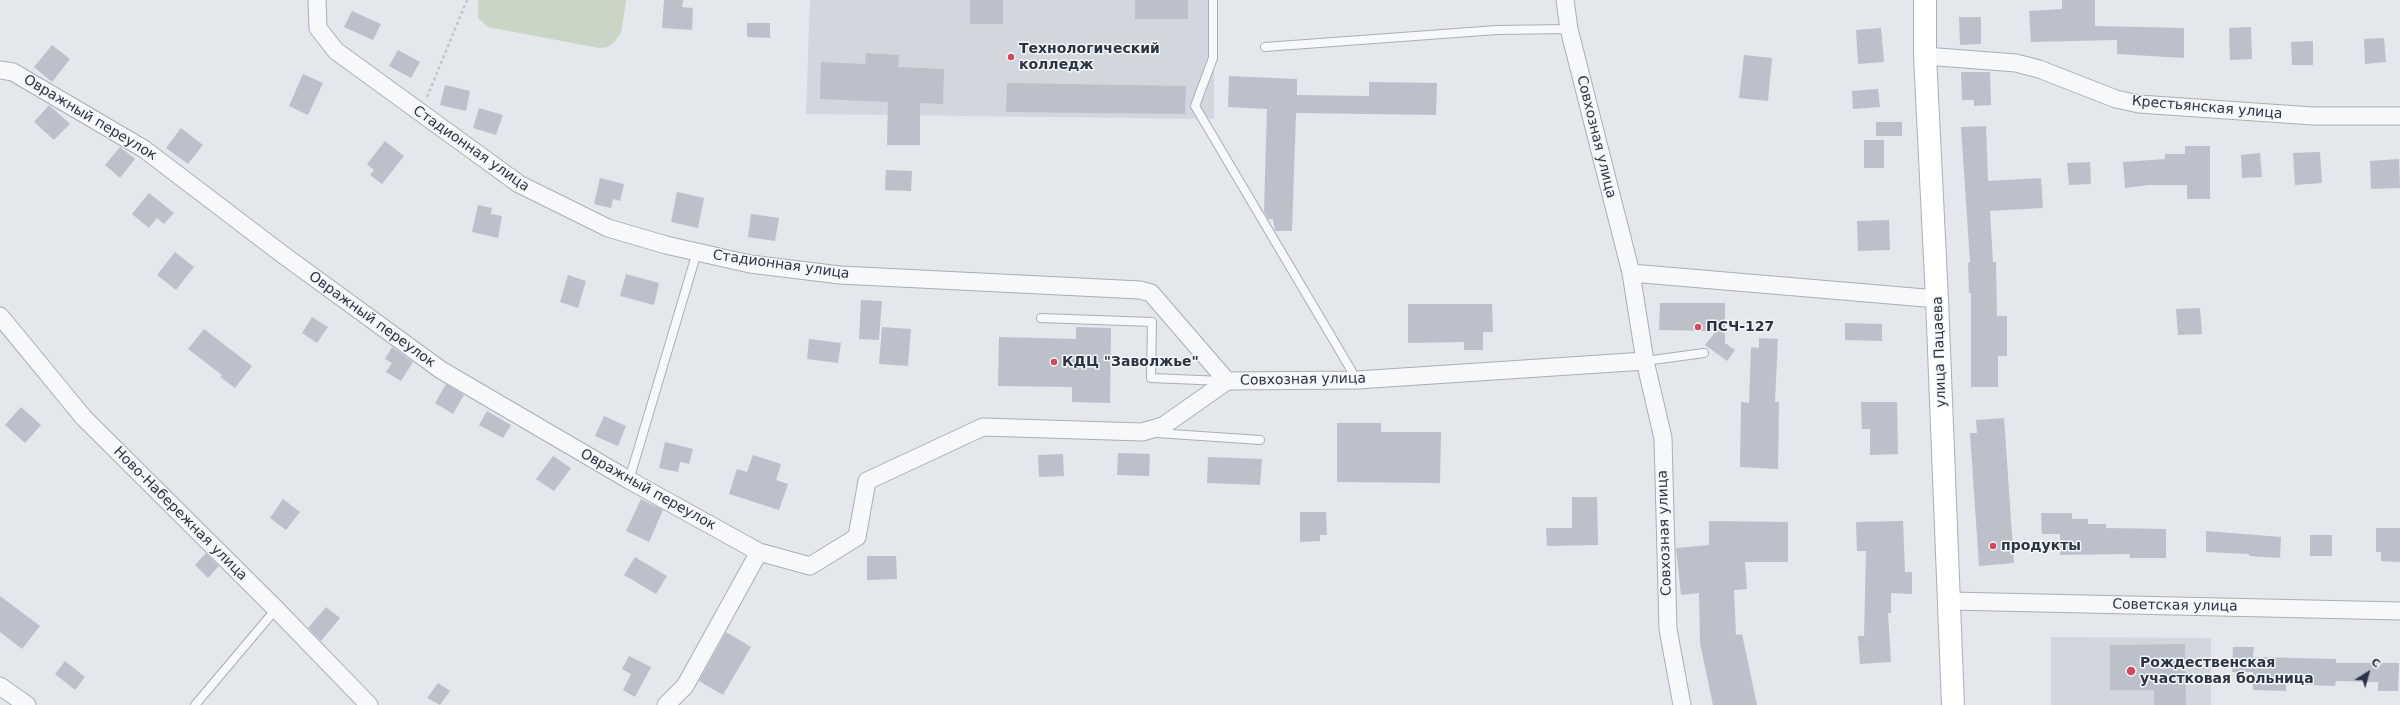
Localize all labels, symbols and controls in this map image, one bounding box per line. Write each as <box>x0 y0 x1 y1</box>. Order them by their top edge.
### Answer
place label: Технологический колледж <box>1019 41 1160 74</box>
marker: Технологический колледж <box>1006 52 1016 62</box>
street label: Овражный переулок <box>20 71 160 165</box>
street label: Совхозная улица <box>1573 74 1619 200</box>
street label: Крестьянская улица <box>2131 93 2283 123</box>
street label: Стадионная улица <box>410 103 532 195</box>
street label: Стадионная улица <box>711 247 851 283</box>
street label: Овражный переулок <box>305 268 439 372</box>
street label: улица Пацаева <box>1930 296 1950 408</box>
place label: ПСЧ-127 <box>1706 319 1774 335</box>
marker: ПСЧ-127 <box>1693 322 1703 332</box>
place label: КДЦ "Заволжье" <box>1062 354 1199 370</box>
marker: КДЦ "Заволжье" <box>1049 357 1059 367</box>
street label: Совхозная улица <box>1240 371 1366 389</box>
street label: Ново-Набережная улица <box>110 444 250 584</box>
street label: Овражный переулок <box>577 446 719 534</box>
street label: Совхозная улица <box>1654 470 1676 596</box>
place label: продукты <box>2001 538 2081 554</box>
marker: продукты <box>1988 541 1998 551</box>
street label: Советская улица <box>2112 597 2238 615</box>
north arrow <box>2348 653 2388 693</box>
place label: Рождественская участковая больница <box>2140 655 2314 688</box>
text: С <box>2368 655 2383 671</box>
marker: Рождественская участковая больница <box>2125 665 2137 677</box>

